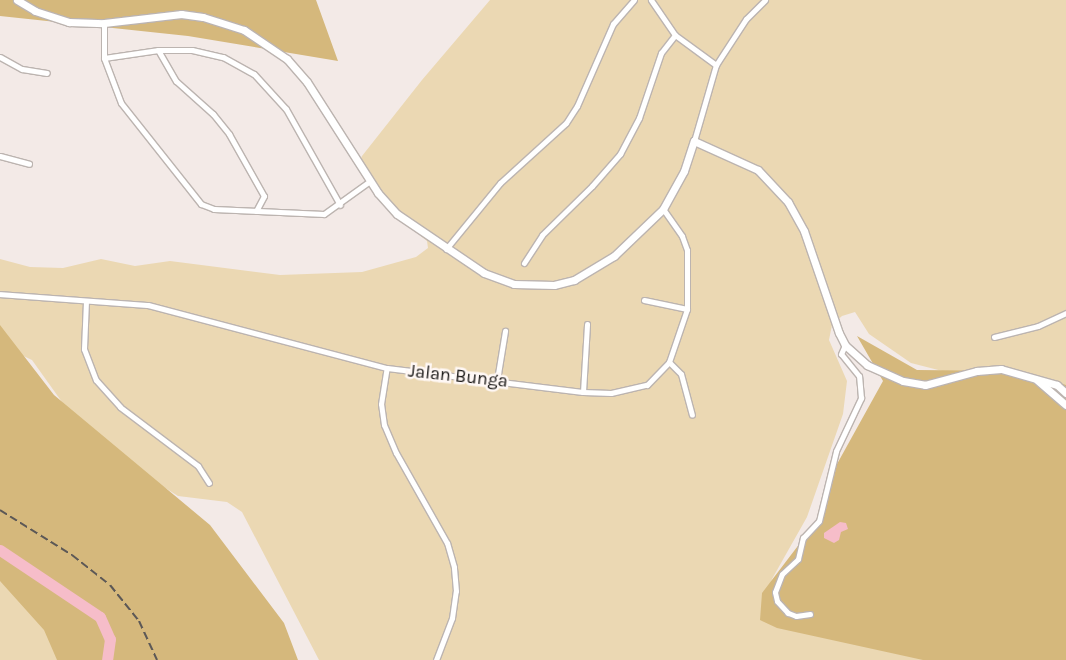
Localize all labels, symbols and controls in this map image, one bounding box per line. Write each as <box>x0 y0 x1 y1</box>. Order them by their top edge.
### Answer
street label: Jalan Bunga <box>407 360 509 392</box>

